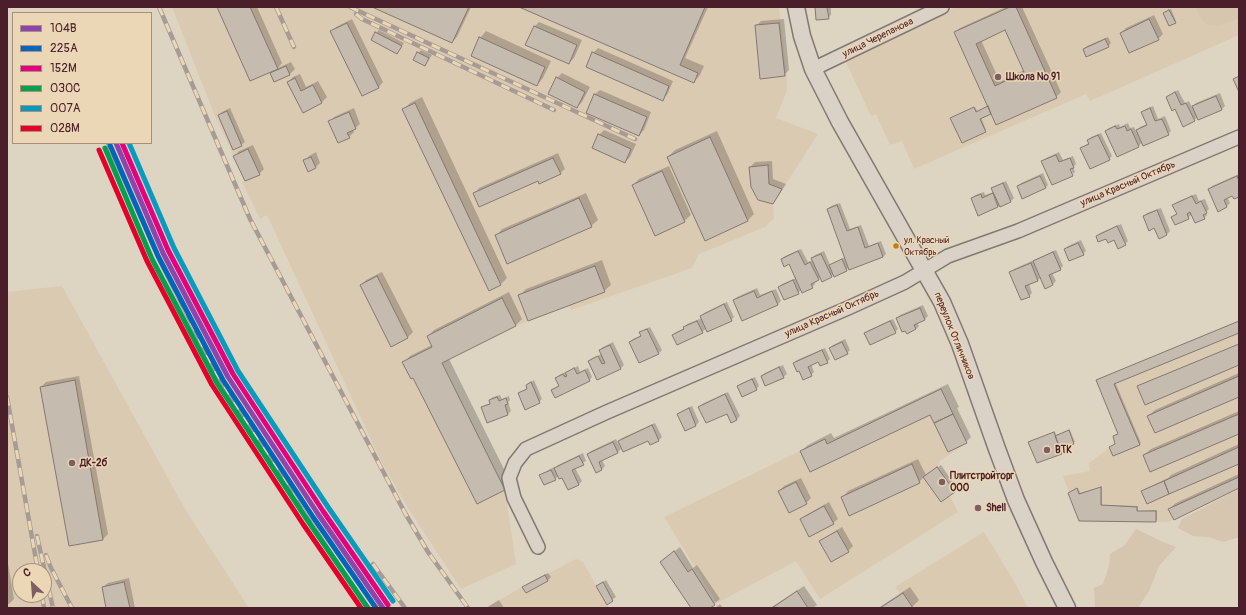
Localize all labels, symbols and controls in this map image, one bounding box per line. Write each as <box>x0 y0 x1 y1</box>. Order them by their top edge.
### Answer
legend <box>12 12 152 144</box>
street label: улица Черепанова <box>841 16 915 60</box>
text: 104В <box>50 21 77 36</box>
text: 225А <box>50 41 78 56</box>
text: 152М <box>50 61 77 76</box>
place label: Школа № 91 <box>1006 71 1060 83</box>
marker: Школа № 91 <box>993 72 1003 82</box>
text: 030C <box>50 81 81 96</box>
text: 007А <box>50 101 81 116</box>
text: 028М <box>50 121 80 136</box>
street label: улица Красный Октябрь <box>1079 159 1177 209</box>
place label: ул. Красный Октябрь <box>904 236 949 257</box>
marker: ул. Красный Октябрь <box>891 241 901 251</box>
street label: улица Красный Октябрь <box>783 288 881 340</box>
street label: переулок Отличников <box>931 291 977 381</box>
place label: ВТК <box>1055 444 1072 456</box>
marker: ВТК <box>1042 445 1052 455</box>
place label: ДК-2б <box>80 457 107 469</box>
marker: ДК-2б <box>67 458 77 468</box>
place label: Плитстройторг ООО <box>950 470 1014 494</box>
marker: Плитстройторг ООО <box>937 477 947 487</box>
place label: Shell <box>986 502 1006 514</box>
marker: Shell <box>973 503 983 513</box>
north arrow <box>12 563 52 603</box>
text: С <box>21 565 33 580</box>

